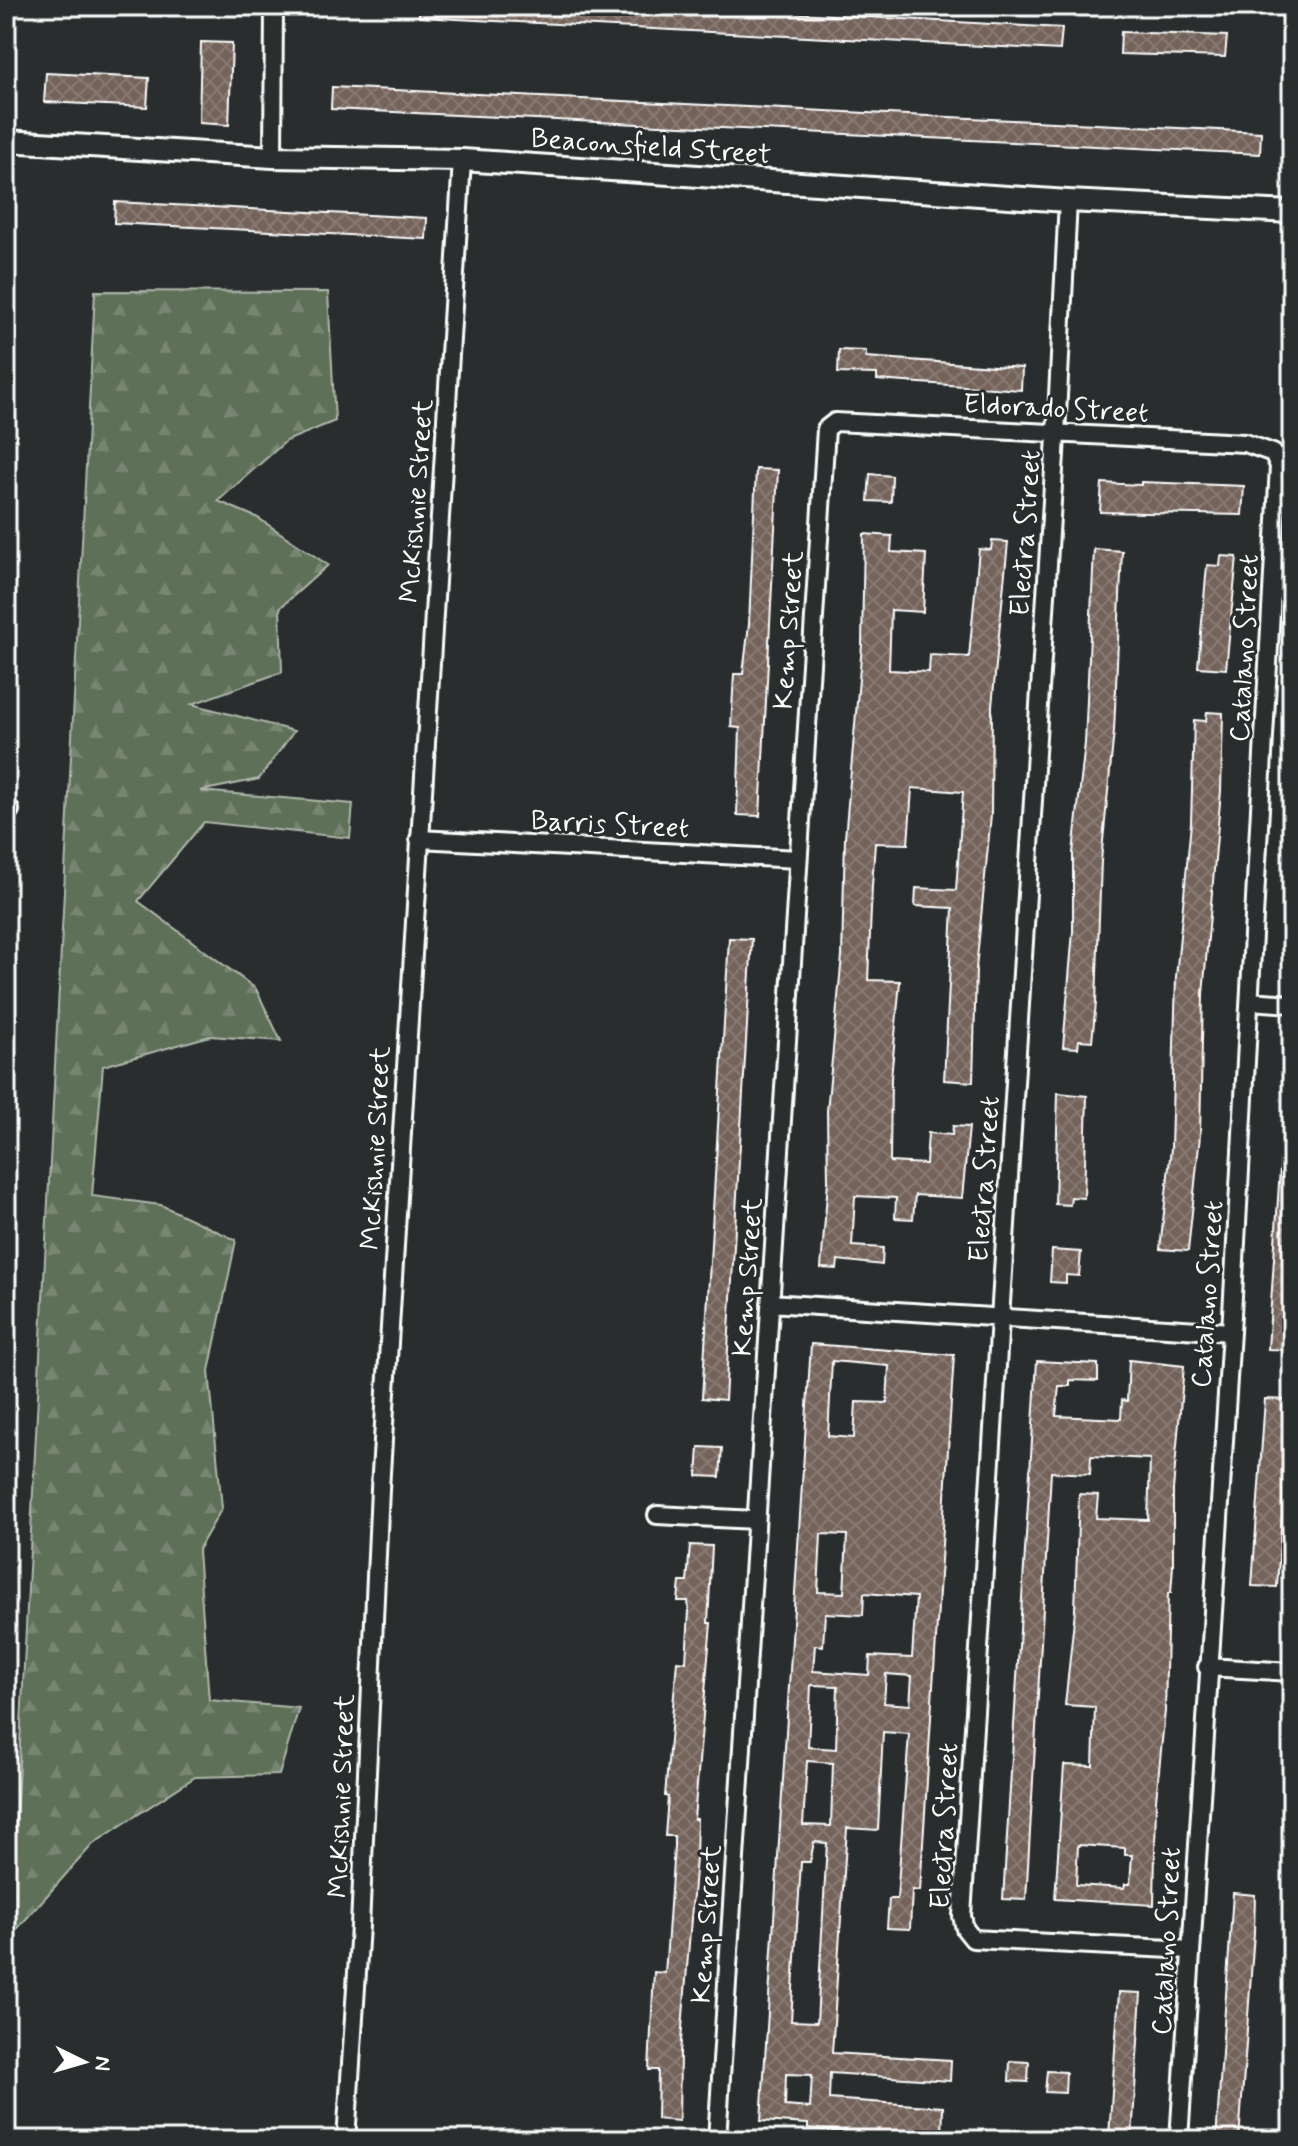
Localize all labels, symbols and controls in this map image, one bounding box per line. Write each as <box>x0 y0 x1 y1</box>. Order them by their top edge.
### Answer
street label: Beaconsfield Street <box>529 121 772 174</box>
street label: Eldorado Street <box>962 386 1149 433</box>
street label: McKishnie Street <box>392 397 443 604</box>
street label: Electra Street <box>1002 449 1051 618</box>
street label: Kemp Street <box>765 549 814 711</box>
street label: Catalano Street <box>1222 553 1269 743</box>
street label: Barris Street <box>530 803 690 848</box>
street label: McKishnie Street <box>353 1045 400 1251</box>
street label: Electra Street <box>961 1095 1010 1264</box>
street label: Kemp Street <box>724 1196 773 1358</box>
street label: Catalano Street <box>1183 1199 1234 1389</box>
street label: McKishnie Street <box>320 1693 365 1899</box>
street label: Electra Street <box>923 1742 968 1910</box>
street label: Kemp Street <box>683 1843 732 2005</box>
street label: Catalano Street <box>1144 1846 1191 2036</box>
north arrow <box>44 2022 124 2102</box>
text: N <box>87 2055 117 2072</box>

